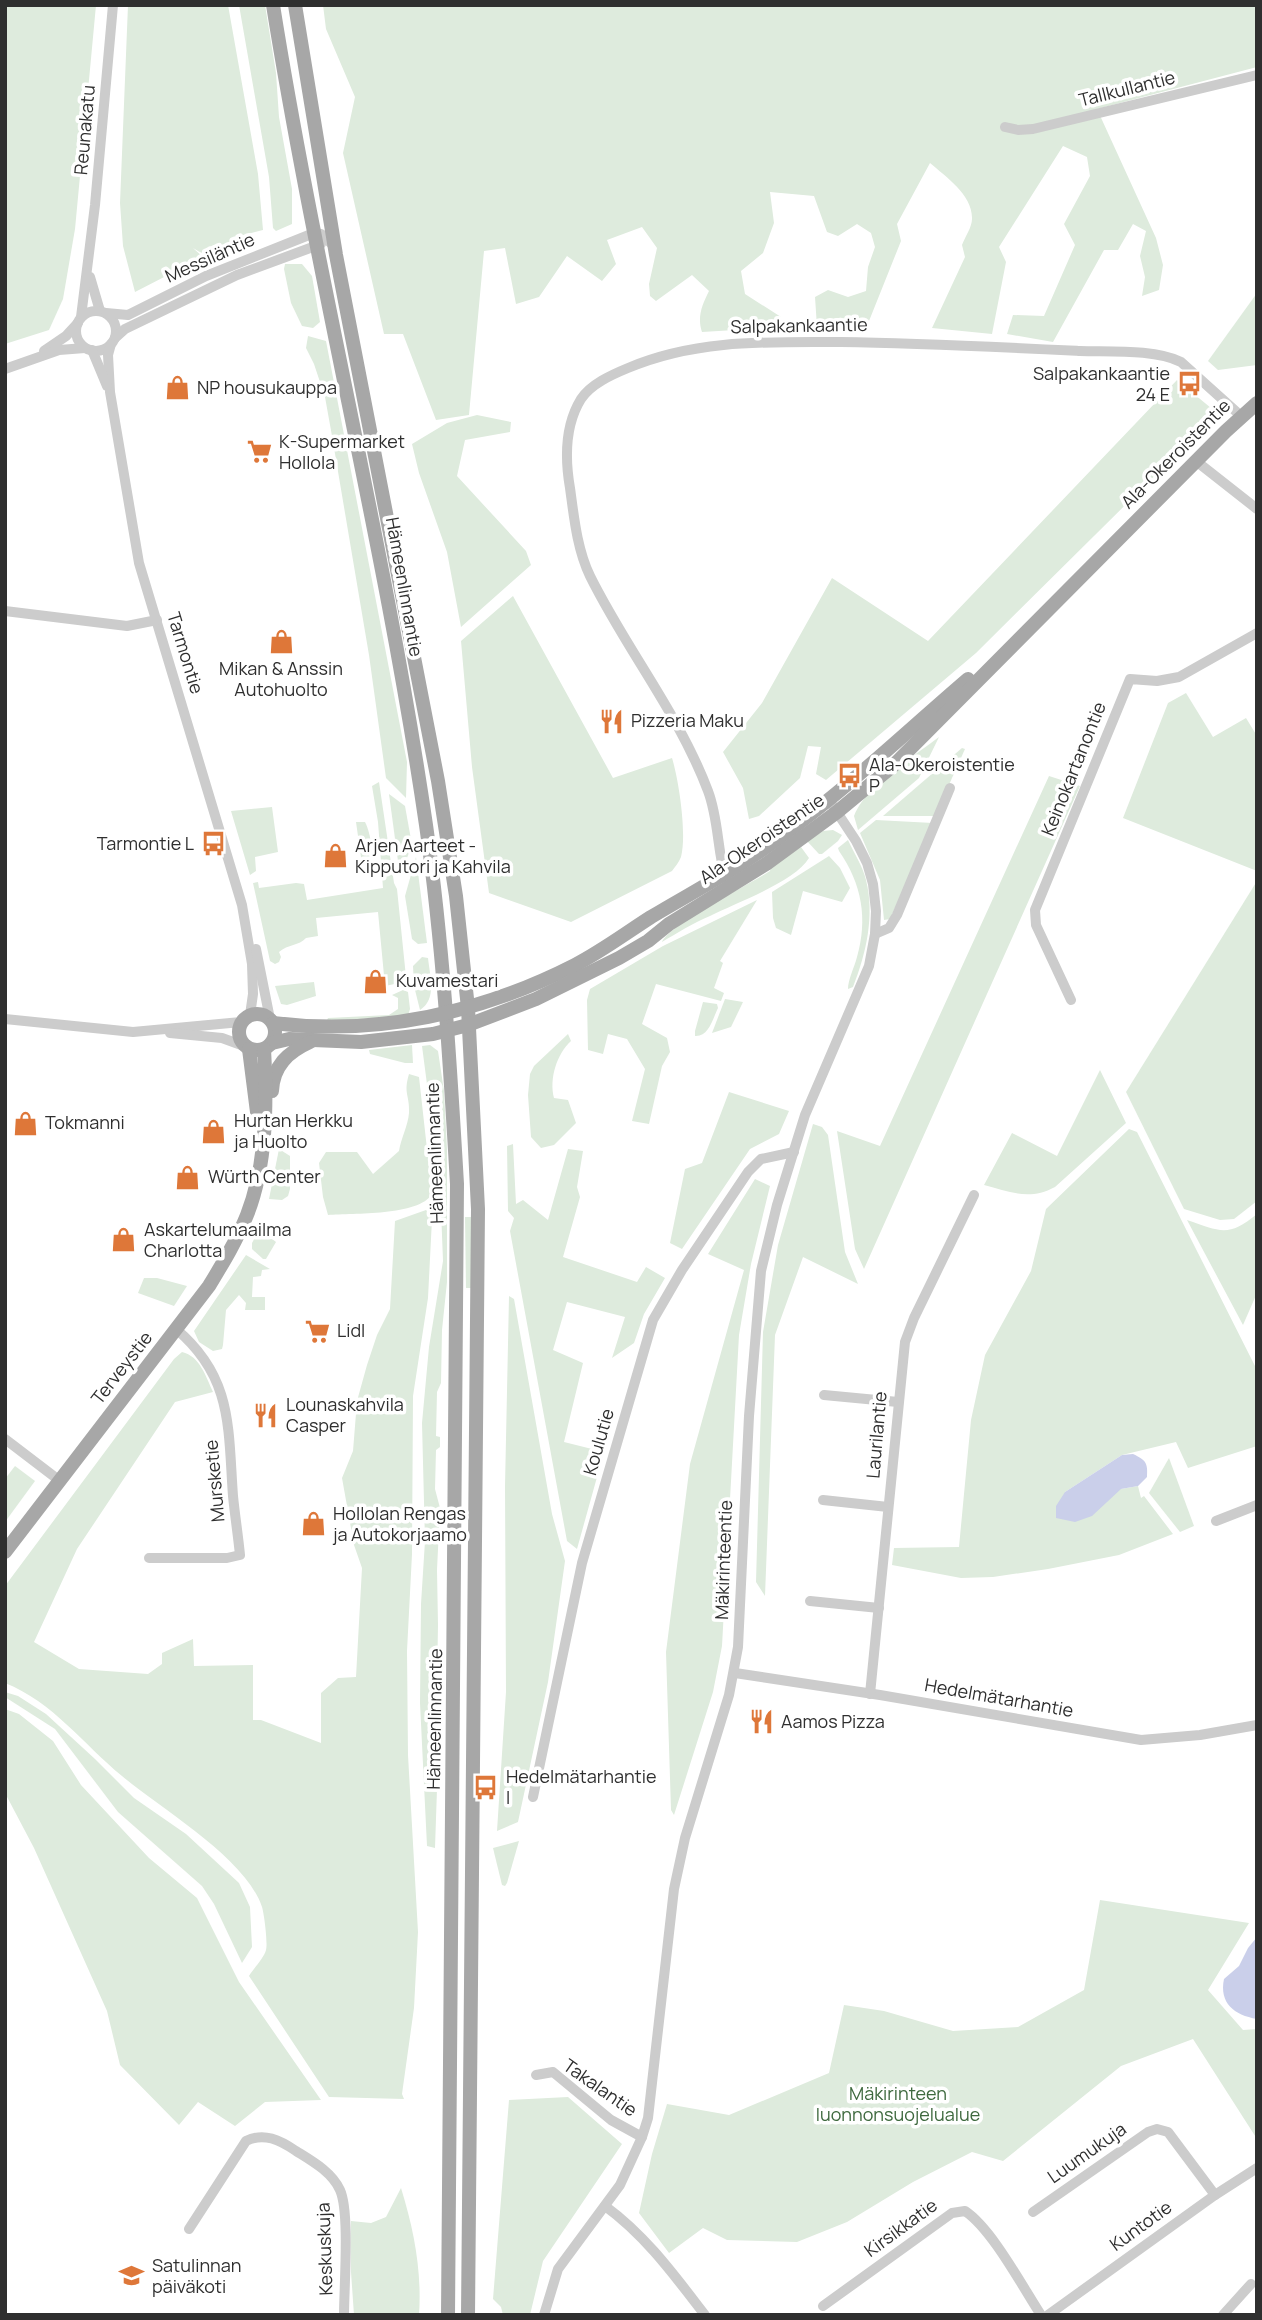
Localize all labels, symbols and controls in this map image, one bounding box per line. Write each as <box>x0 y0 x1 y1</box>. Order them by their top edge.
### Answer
street label: Tallkullantie <box>1076 64 1177 112</box>
street label: Reunakatu <box>68 84 100 176</box>
street label: Messiläntie <box>161 227 258 287</box>
street label: Salpakankaantie <box>730 312 868 338</box>
place label: Salpakankaantie 24 E <box>1033 361 1170 406</box>
bus stop icon: Salpakankaantie 24 E <box>1176 370 1204 398</box>
shop icon: NP housukauppa <box>163 374 191 402</box>
place label: NP housukauppa <box>197 375 337 399</box>
street label: Ala-Okeroistentie <box>1115 393 1235 513</box>
place label: K-Supermarket Hollola <box>279 429 405 474</box>
supermarket icon: K-Supermarket Hollola <box>245 438 273 466</box>
street label: Hämeenlinnantie <box>381 515 429 659</box>
street label: Tarmontie <box>162 609 210 697</box>
shop icon: Mikan & Anssin Autohuolto <box>267 628 295 656</box>
place label: Mikan & Anssin Autohuolto <box>219 656 343 701</box>
street label: Keinokartanontie <box>1035 698 1111 839</box>
restaurant icon: Pizzeria Maku <box>597 707 625 735</box>
place label: Pizzeria Maku <box>631 708 744 732</box>
place label: Ala-Okeroistentie P <box>869 752 1015 797</box>
bus stop icon: Ala-Okeroistentie P <box>835 761 863 789</box>
street label: Ala-Okeroistentie <box>694 787 829 889</box>
bus stop icon: Tarmontie L <box>200 830 228 858</box>
place label: Tarmontie L <box>97 831 194 855</box>
place label: Arjen Aarteet - Kipputori ja Kahvila <box>355 833 511 878</box>
shop icon: Arjen Aarteet - Kipputori ja Kahvila <box>321 842 349 870</box>
shop icon: Kuvamestari <box>362 967 390 995</box>
place label: Kuvamestari <box>396 968 498 992</box>
street label: Hämeenlinnantie <box>420 1082 448 1224</box>
place label: Hurtan Herkku ja Huolto <box>233 1108 353 1153</box>
shop icon: Tokmanni <box>11 1109 39 1137</box>
place label: Tokmanni <box>45 1110 125 1134</box>
shop icon: Hurtan Herkku ja Huolto <box>200 1117 228 1145</box>
shop icon: Würth Center <box>174 1163 202 1191</box>
place label: Würth Center <box>208 1164 321 1188</box>
place label: Askartelumaailma Charlotta <box>144 1217 291 1262</box>
shop icon: Askartelumaailma Charlotta <box>110 1226 138 1254</box>
supermarket icon: Lidl <box>303 1317 331 1345</box>
place label: Lidl <box>337 1318 365 1342</box>
street label: Terveystie <box>85 1326 157 1409</box>
street label: Laurilantie <box>860 1390 892 1479</box>
place label: Lounaskahvila Casper <box>286 1392 404 1437</box>
restaurant icon: Lounaskahvila Casper <box>252 1401 280 1429</box>
street label: Koulutie <box>577 1406 619 1478</box>
street label: Mursketie <box>198 1439 230 1523</box>
street label: Mäkirinteentie <box>709 1500 737 1620</box>
place label: Hollolan Rengas ja Autokorjaamo <box>332 1501 467 1546</box>
shop icon: Hollolan Rengas ja Autokorjaamo <box>299 1510 327 1538</box>
street label: Hämeenlinnantie <box>421 1648 447 1790</box>
street label: Hedelmätarhantie <box>923 1672 1075 1722</box>
restaurant icon: Aamos Pizza <box>747 1708 775 1736</box>
place label: Aamos Pizza <box>781 1709 885 1733</box>
place label: Hedelmätarhantie I <box>506 1764 657 1809</box>
bus stop icon: Hedelmätarhantie I <box>472 1773 500 1801</box>
street label: Takalantie <box>559 2053 642 2121</box>
park label: Mäkirinteen luonnonsuojelualue <box>816 2081 980 2126</box>
street label: Luumukuja <box>1042 2116 1130 2188</box>
street label: Kirsikkatie <box>859 2193 942 2262</box>
street label: Kuntotie <box>1105 2195 1176 2256</box>
street label: Keskuskuja <box>310 2202 338 2296</box>
place label: Satulinnan päiväkoti <box>152 2253 241 2298</box>
school or university icon: Satulinnan päiväkoti <box>118 2262 146 2290</box>

